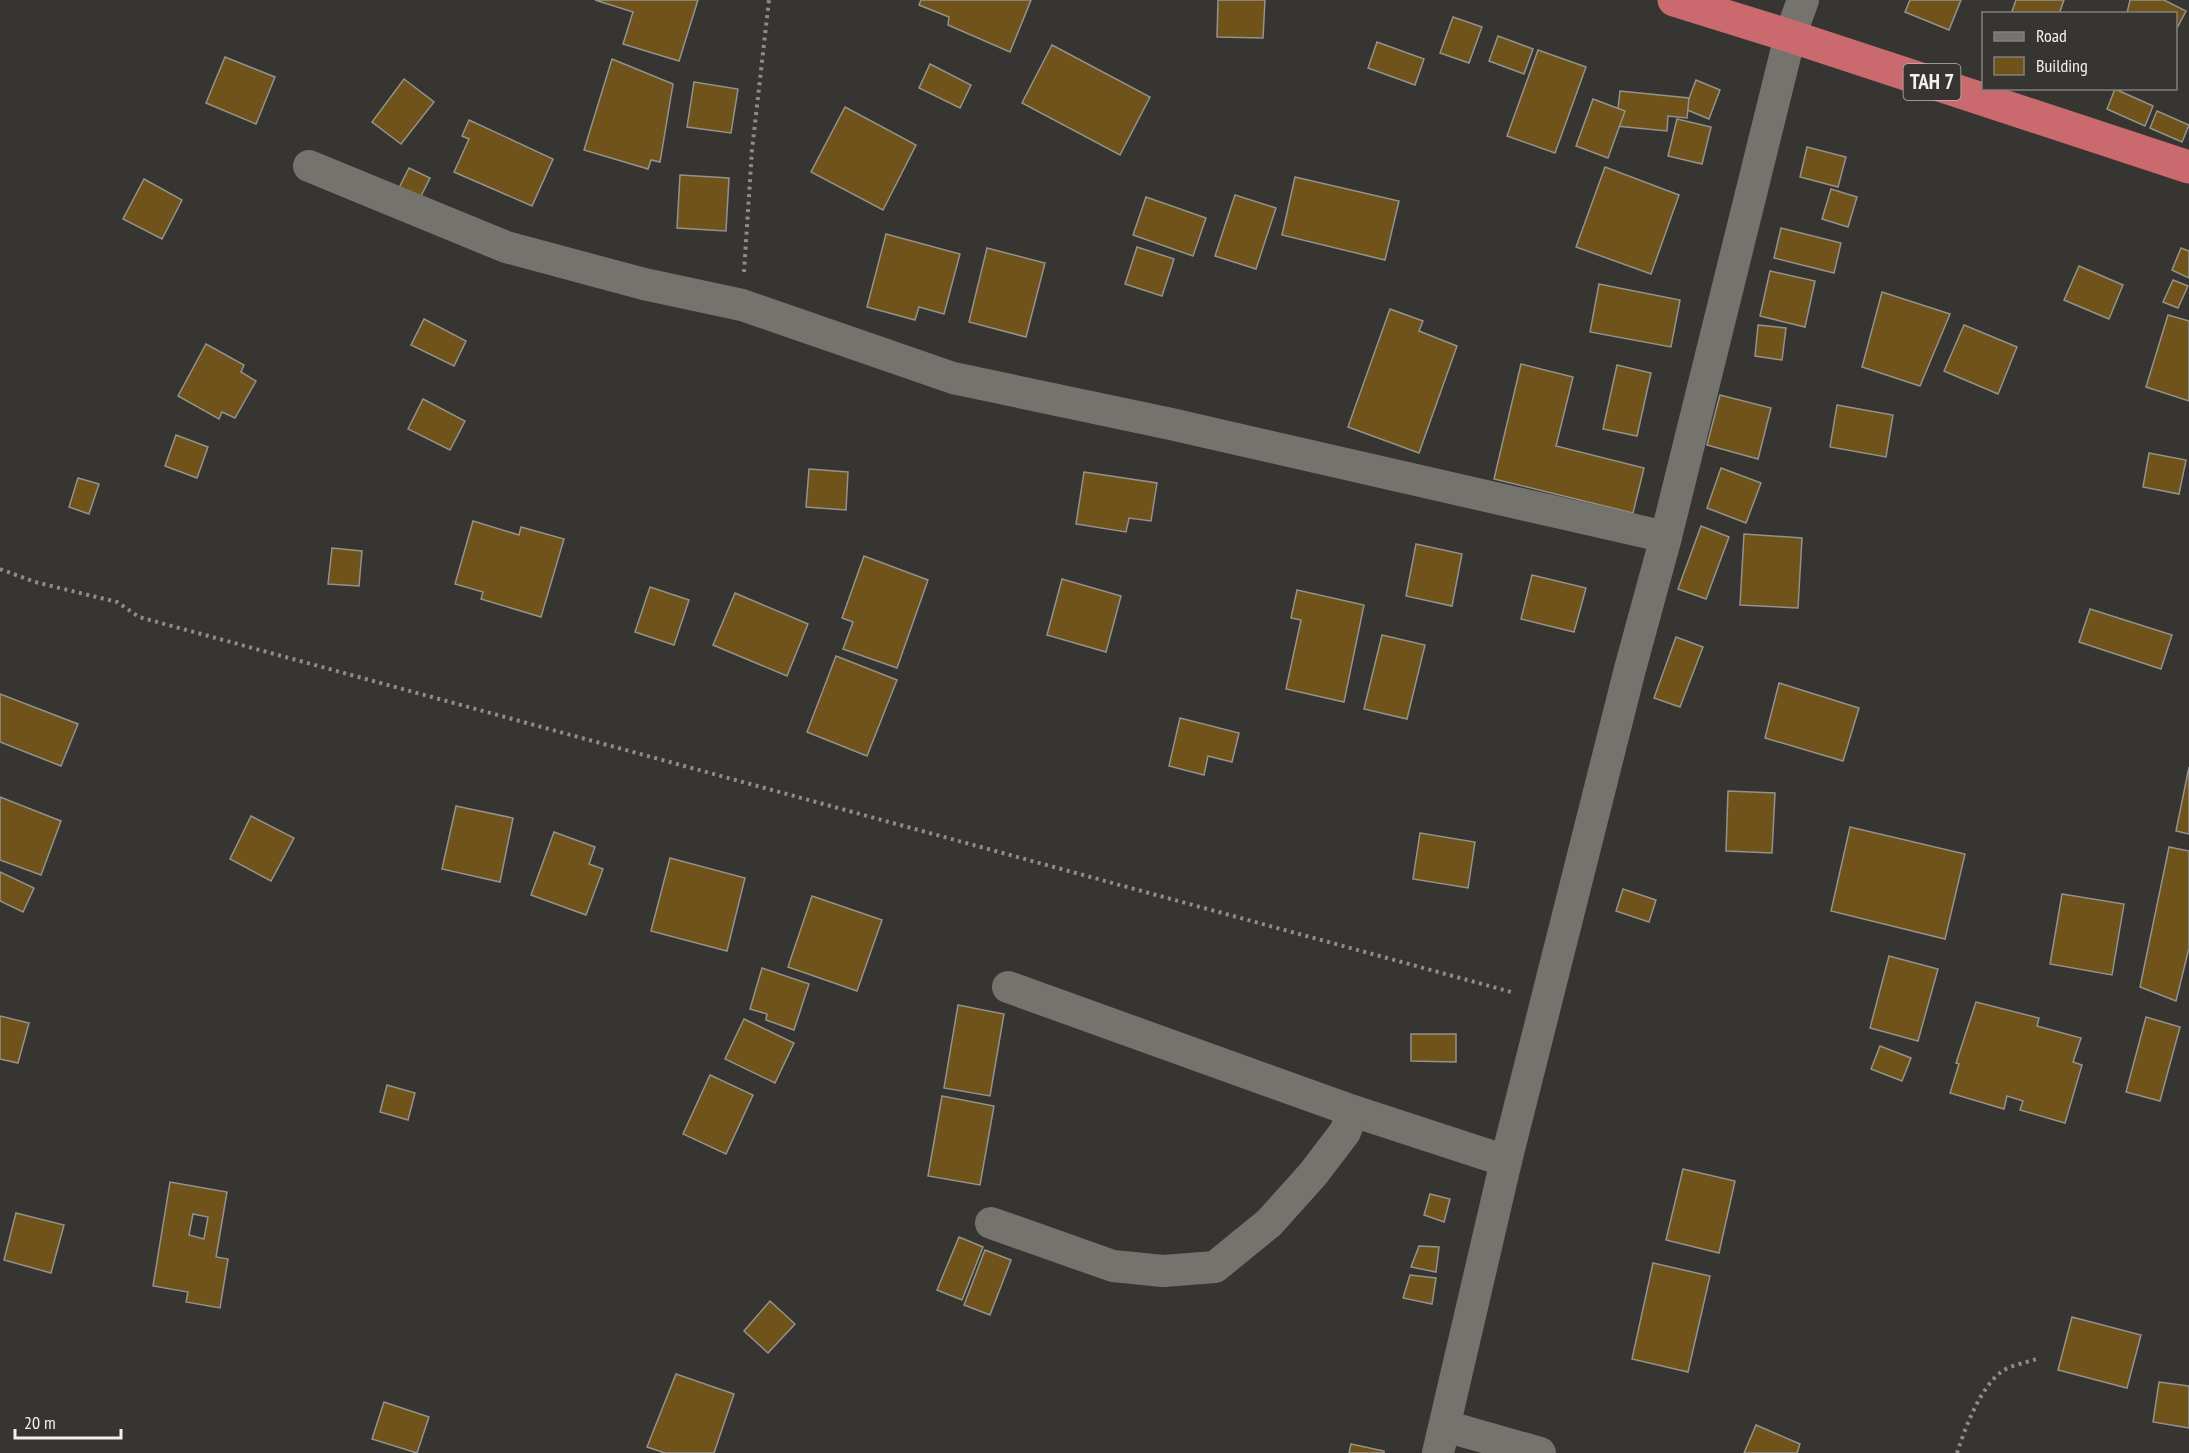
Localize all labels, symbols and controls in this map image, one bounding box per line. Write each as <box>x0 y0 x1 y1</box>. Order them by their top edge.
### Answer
legend <box>1982 12 2177 90</box>
text: Road <box>2036 24 2067 47</box>
text: Building <box>2036 54 2088 77</box>
road number: TAH 7 <box>1904 64 1960 100</box>
scale bar <box>15 1402 122 1440</box>
text: 20 m <box>24 1411 56 1434</box>

